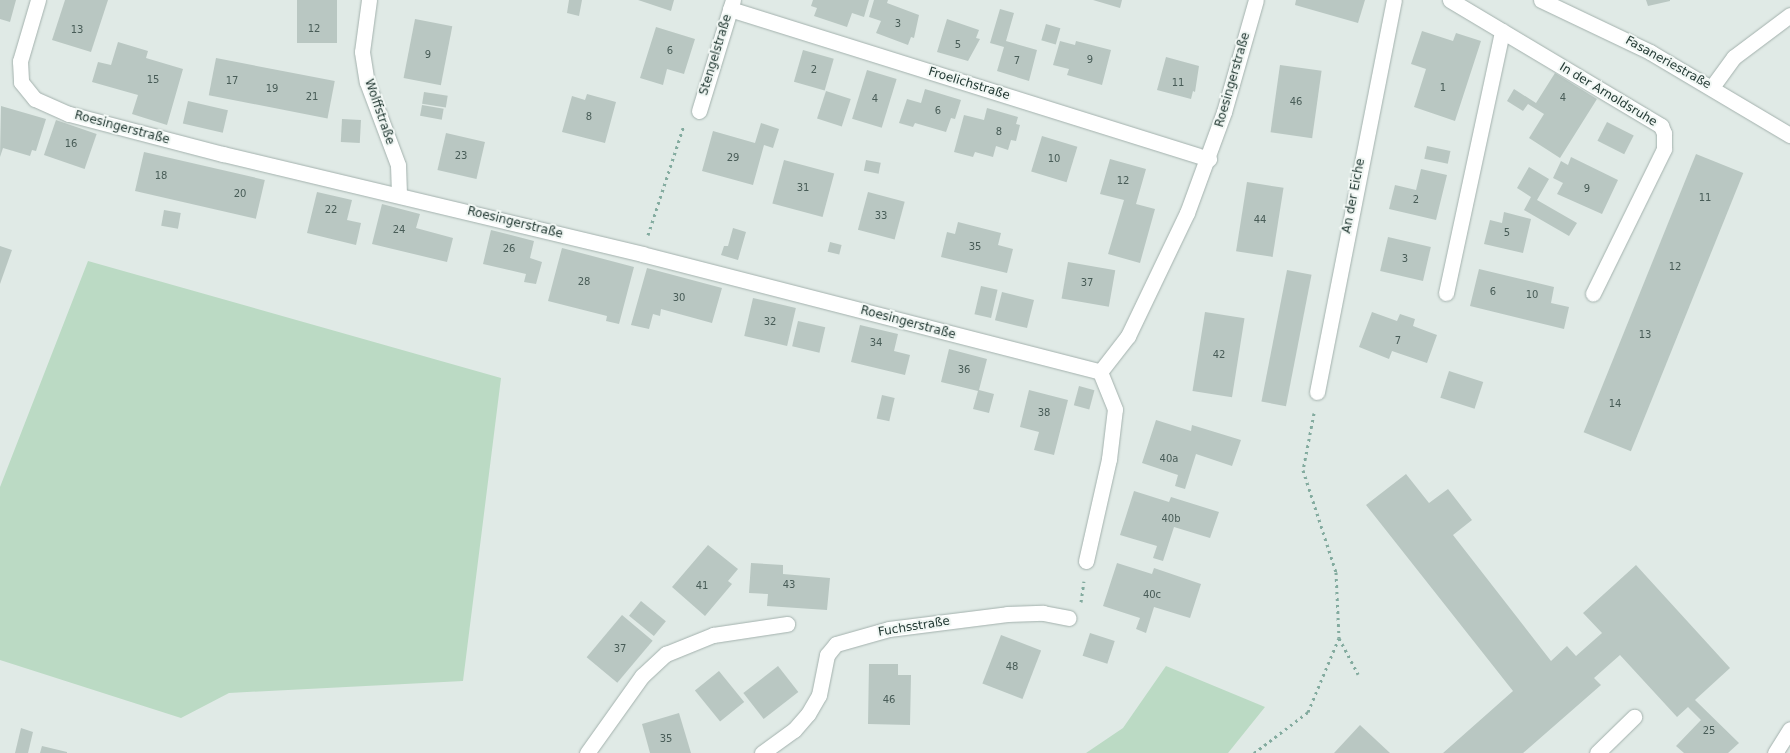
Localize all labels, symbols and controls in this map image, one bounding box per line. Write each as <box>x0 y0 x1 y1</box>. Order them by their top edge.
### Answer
street label: Stengelstraße <box>697 13 735 97</box>
house number: 3 <box>895 18 901 30</box>
house number: 12 <box>308 23 320 35</box>
house number: 13 <box>71 24 83 36</box>
street label: Roesingerstraße <box>1213 31 1253 129</box>
street label: Fasaneriestraße <box>1623 34 1713 92</box>
house number: 5 <box>955 39 961 51</box>
house number: 6 <box>667 45 673 57</box>
house number: 9 <box>425 49 431 61</box>
house number: 9 <box>1087 54 1093 66</box>
house number: 7 <box>1014 55 1020 67</box>
street label: In der Arnoldsruhe <box>1557 60 1659 130</box>
house number: 2 <box>811 64 817 76</box>
street label: Froelichstraße <box>927 65 1011 103</box>
house number: 15 <box>147 74 159 86</box>
house number: 17 <box>226 75 238 87</box>
street label: Wolffstraße <box>361 77 397 147</box>
house number: 11 <box>1172 77 1184 89</box>
house number: 1 <box>1440 82 1446 94</box>
house number: 19 <box>266 83 278 95</box>
house number: 21 <box>306 91 318 103</box>
house number: 4 <box>1560 92 1566 104</box>
house number: 4 <box>872 93 878 105</box>
house number: 46 <box>1290 96 1302 108</box>
house number: 6 <box>935 105 941 117</box>
street label: Roesingerstraße <box>73 108 171 148</box>
house number: 8 <box>586 111 592 123</box>
house number: 8 <box>996 126 1002 138</box>
house number: 16 <box>65 138 77 150</box>
house number: 23 <box>455 150 467 162</box>
house number: 29 <box>727 152 739 164</box>
house number: 10 <box>1048 153 1060 165</box>
street label: An der Eiche <box>1340 157 1368 235</box>
house number: 18 <box>155 170 167 182</box>
house number: 12 <box>1117 175 1129 187</box>
house number: 31 <box>797 182 809 194</box>
house number: 9 <box>1584 183 1590 195</box>
house number: 20 <box>234 188 246 200</box>
house number: 11 <box>1699 192 1711 204</box>
house number: 2 <box>1413 194 1419 206</box>
house number: 22 <box>325 204 337 216</box>
street label: Roesingerstraße <box>466 204 564 242</box>
house number: 33 <box>875 210 887 222</box>
house number: 44 <box>1254 214 1266 226</box>
house number: 24 <box>393 224 405 236</box>
house number: 5 <box>1504 227 1510 239</box>
house number: 35 <box>969 241 981 253</box>
house number: 26 <box>503 243 515 255</box>
house number: 3 <box>1402 253 1408 265</box>
house number: 12 <box>1669 261 1681 273</box>
house number: 28 <box>578 276 590 288</box>
house number: 37 <box>1081 277 1093 289</box>
house number: 6 <box>1490 286 1496 298</box>
house number: 10 <box>1526 289 1538 301</box>
house number: 30 <box>673 292 685 304</box>
street label: Roesingerstraße <box>859 303 957 343</box>
house number: 32 <box>764 316 776 328</box>
house number: 13 <box>1639 329 1651 341</box>
house number: 7 <box>1395 335 1401 347</box>
house number: 34 <box>870 337 882 349</box>
house number: 42 <box>1213 349 1225 361</box>
house number: 36 <box>958 364 970 376</box>
house number: 14 <box>1609 398 1621 410</box>
house number: 38 <box>1038 407 1050 419</box>
house number: 40a <box>1160 453 1178 465</box>
house number: 40b <box>1161 513 1181 525</box>
house number: 43 <box>783 579 795 591</box>
house number: 41 <box>696 580 708 592</box>
house number: 40c <box>1143 589 1161 601</box>
street label: Fuchsstraße <box>877 614 951 640</box>
house number: 37 <box>614 643 626 655</box>
house number: 48 <box>1006 661 1018 673</box>
house number: 46 <box>883 694 895 706</box>
house number: 25 <box>1703 725 1715 737</box>
house number: 35 <box>660 733 672 745</box>

